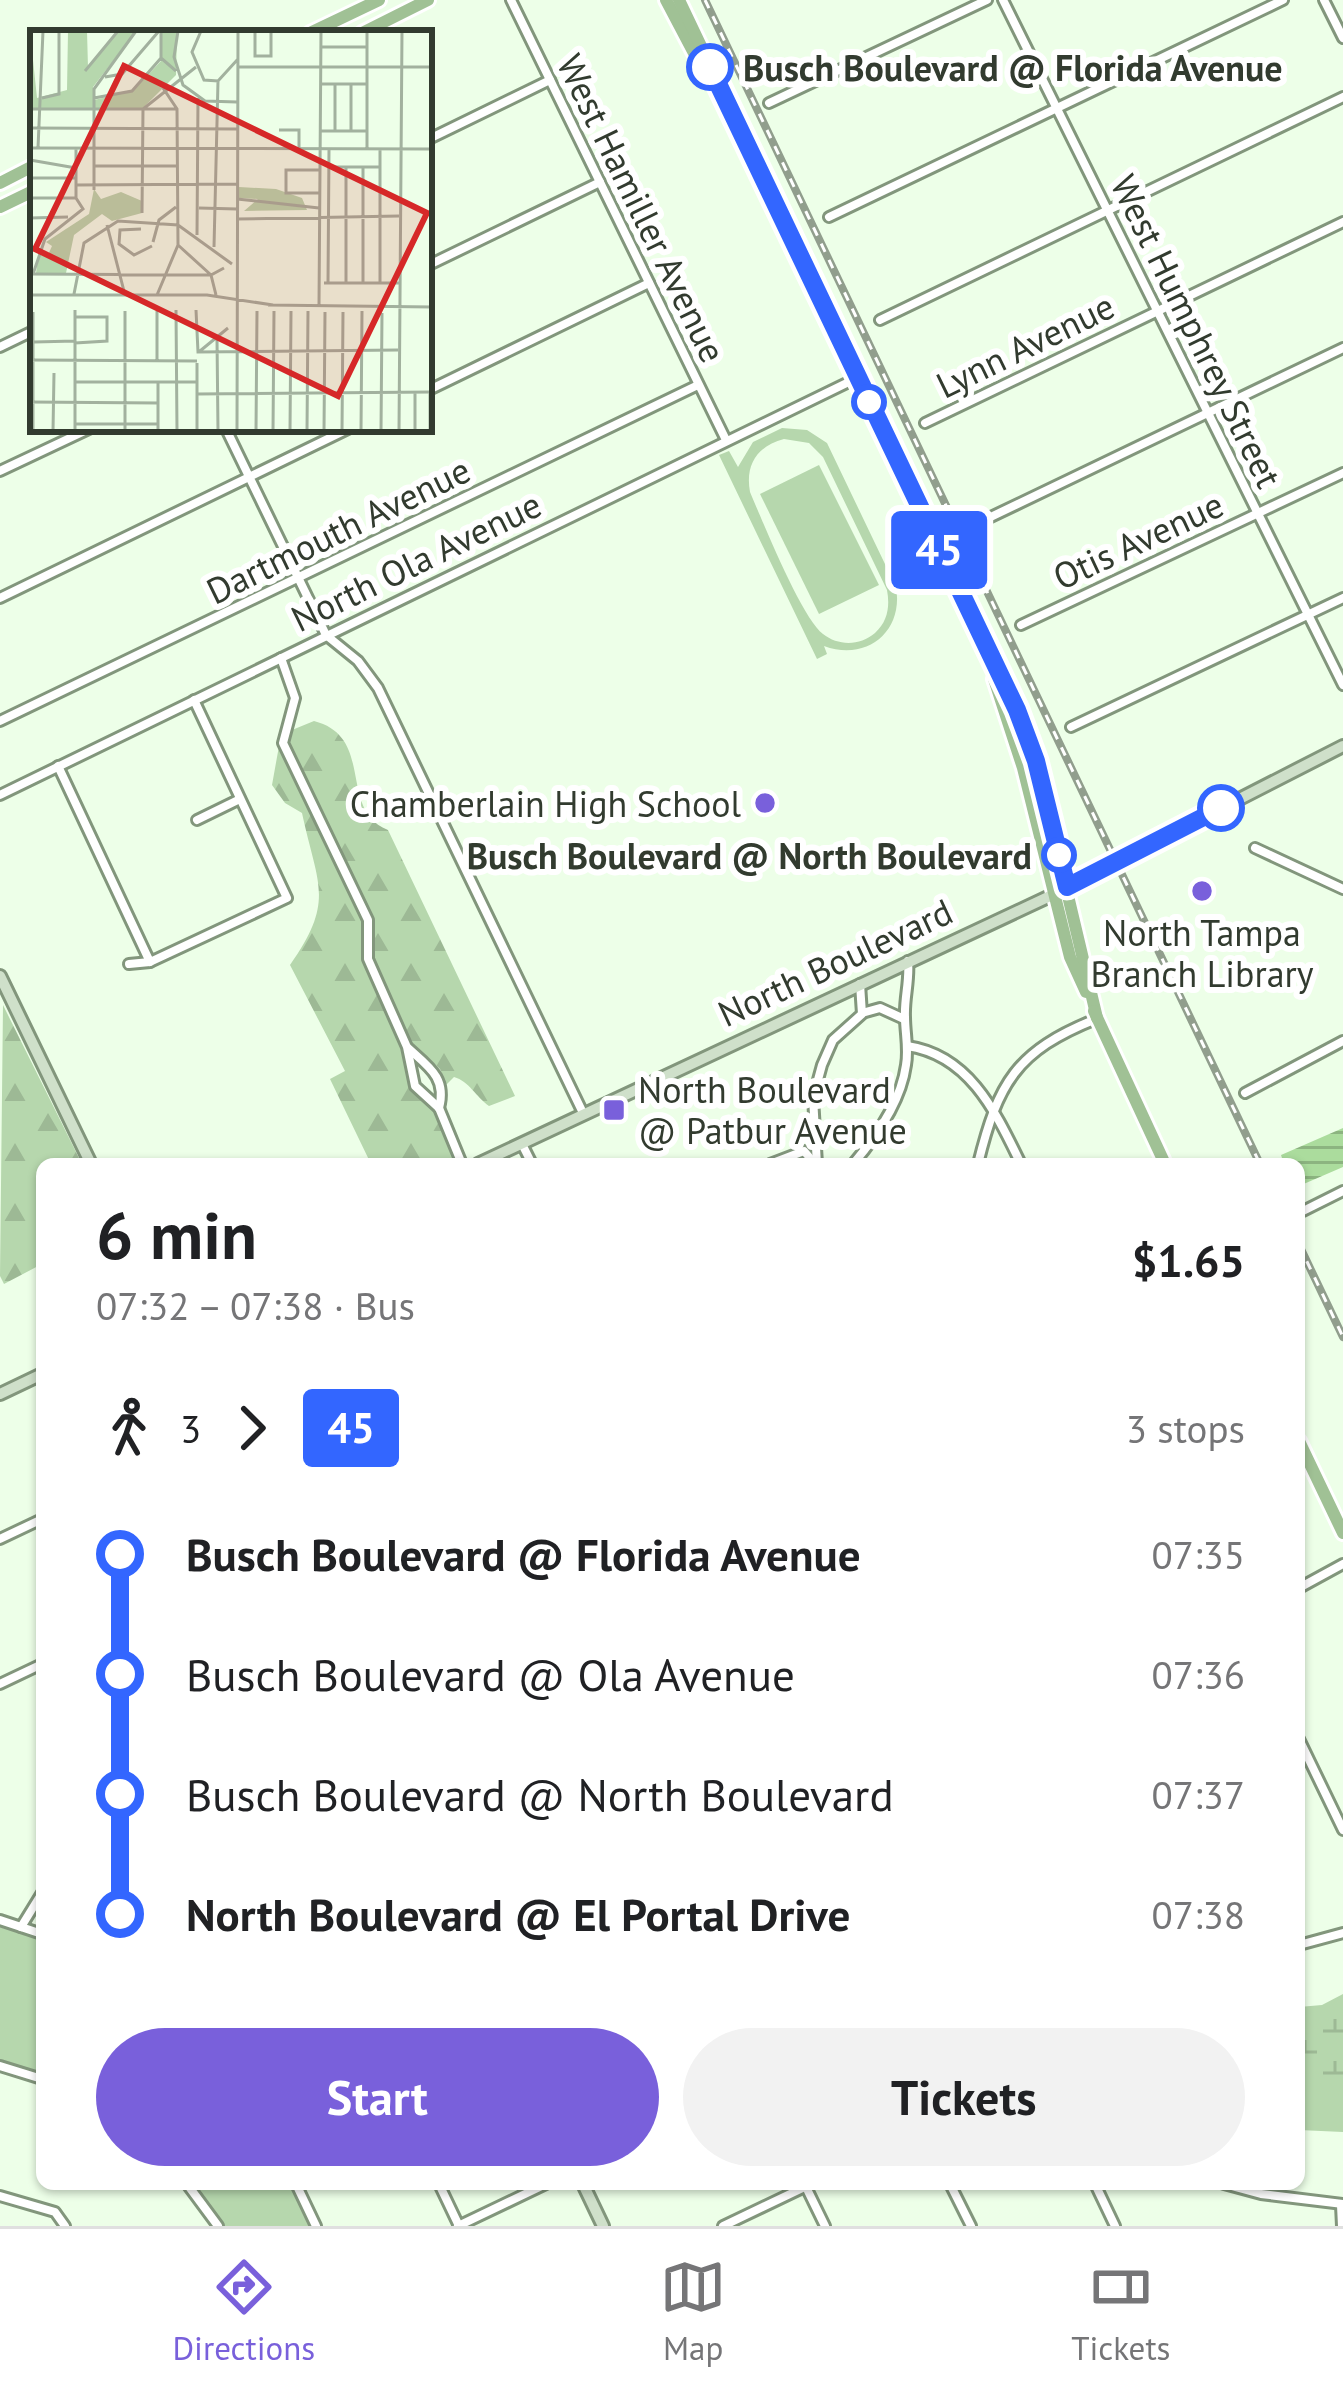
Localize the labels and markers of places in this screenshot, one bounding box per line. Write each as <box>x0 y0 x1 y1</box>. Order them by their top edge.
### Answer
place label: Busch Boulevard @ Florida Avenue <box>743 44 1283 91</box>
marker: Busch Boulevard @ Florida Avenue <box>688 45 732 89</box>
unlabelled marker <box>853 386 885 418</box>
place label: Chamberlain High School <box>350 780 741 827</box>
unlabelled marker <box>1199 786 1243 830</box>
marker: Chamberlain High School <box>752 790 778 816</box>
place label: Busch Boulevard @ North Boulevard <box>467 832 1032 879</box>
marker: Busch Boulevard @ North Boulevard <box>1043 839 1075 871</box>
marker: North Tampa Branch Library <box>1189 878 1215 904</box>
place label: North Tampa Branch Library <box>1090 909 1314 997</box>
place label: North Boulevard @ Patbur Avenue <box>638 1066 907 1154</box>
marker: North Boulevard @ Patbur Avenue <box>601 1097 627 1123</box>

